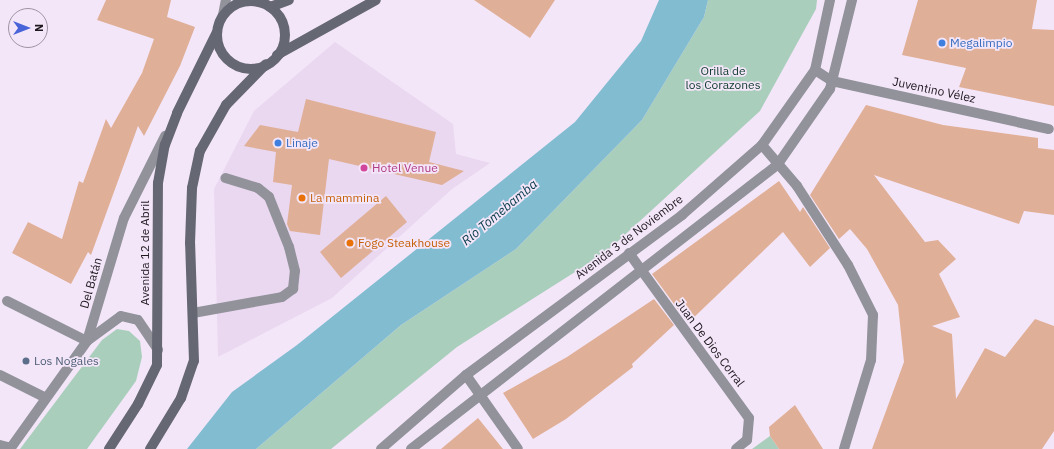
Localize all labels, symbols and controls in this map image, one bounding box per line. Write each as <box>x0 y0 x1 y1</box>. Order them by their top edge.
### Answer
north arrow <box>8 8 48 48</box>
text: N <box>32 24 46 32</box>
place label: Megalimpio <box>950 36 1012 50</box>
marker: Megalimpio <box>937 38 947 48</box>
park label: Orilla de los Corazones <box>685 64 761 92</box>
street label: Juventino Vélez <box>891 74 977 106</box>
place label: Linaje <box>286 136 318 150</box>
marker: Linaje <box>273 138 283 148</box>
place label: Hotel Venue <box>372 161 438 175</box>
marker: Hotel Venue <box>359 163 369 173</box>
water label: Río Tomebamba <box>459 177 541 249</box>
place label: La mammina <box>310 191 379 205</box>
street label: Avenida 3 de Noviembre <box>572 192 686 282</box>
marker: La mammina <box>297 193 307 203</box>
street label: Avenida 12 de Abril <box>138 201 152 305</box>
place label: Fogo Steakhouse <box>358 236 450 250</box>
marker: Fogo Steakhouse <box>345 238 355 248</box>
street label: Del Batán <box>77 256 105 310</box>
street label: Juan De Dios Corral <box>672 297 748 389</box>
place label: Los Nogales <box>34 354 99 368</box>
marker: Los Nogales <box>21 356 31 366</box>

